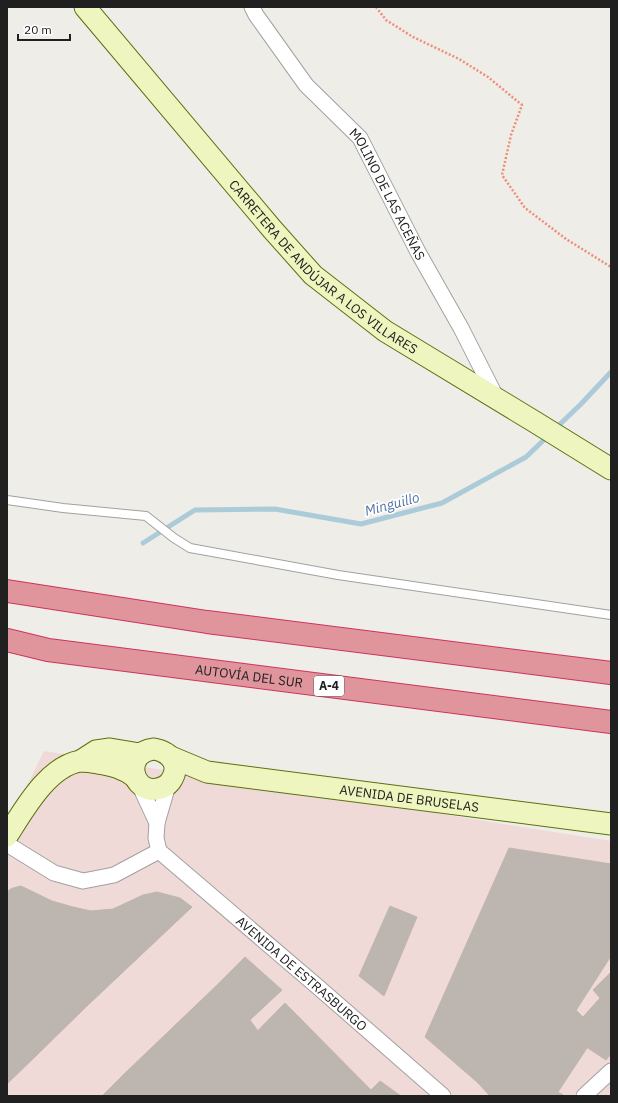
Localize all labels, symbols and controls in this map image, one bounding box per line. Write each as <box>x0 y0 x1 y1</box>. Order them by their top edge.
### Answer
scale bar <box>18 16 70 42</box>
text: 20 m <box>24 22 52 37</box>
street label: MOLINO DE LAS ACEÑAS <box>346 124 429 263</box>
street label: CARRETERA DE ANDÚJAR A LOS VILLARES <box>225 176 421 358</box>
water label: Minguillo <box>363 488 422 520</box>
street label: AUTOVÍA DEL SUR <box>194 661 304 692</box>
road number: A-4 <box>314 676 344 696</box>
street label: AVENIDA DE BRUSELAS <box>339 781 480 816</box>
street label: AVENIDA DE ESTRASBURGO <box>232 913 370 1035</box>

